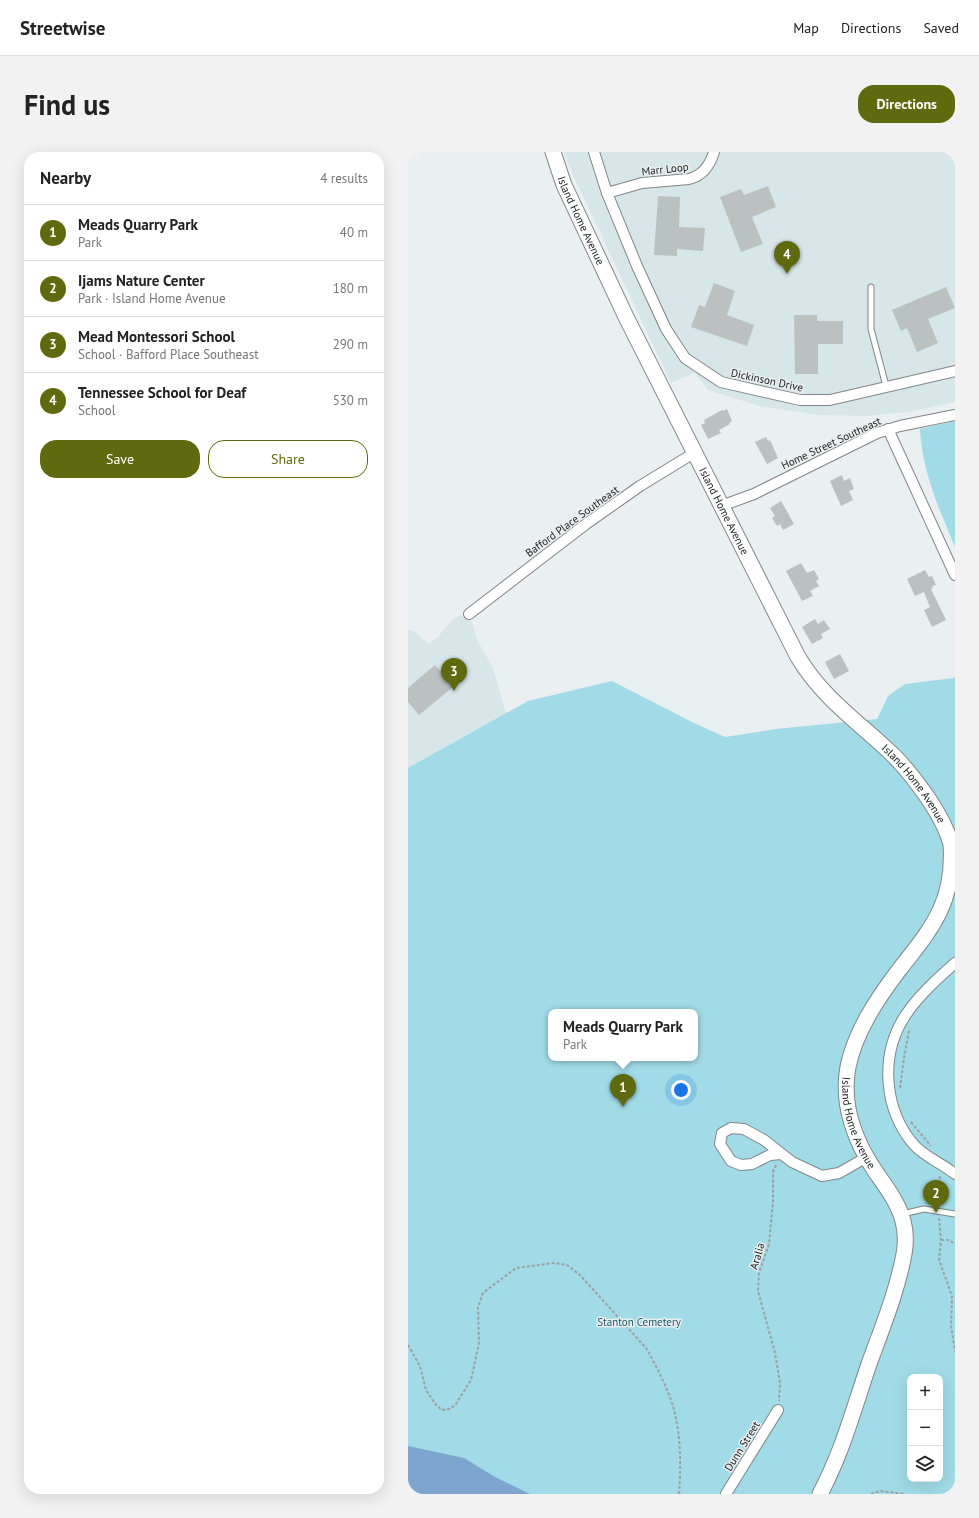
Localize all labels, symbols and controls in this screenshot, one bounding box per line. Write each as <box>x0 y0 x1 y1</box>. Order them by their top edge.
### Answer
text: Streetwise <box>20 16 105 40</box>
text: Map <box>793 19 819 37</box>
text: Directions <box>841 19 901 37</box>
text: Saved <box>923 19 959 37</box>
button: Directions <box>858 85 955 123</box>
text: Find us <box>24 86 110 123</box>
street label: Marr Loop <box>641 160 689 178</box>
text: Nearby <box>40 167 91 189</box>
text: 4 results <box>320 170 368 187</box>
street label: Island Home Avenue <box>555 174 608 267</box>
text: Meads Quarry Park <box>78 215 198 234</box>
text: 1 <box>49 224 57 241</box>
text: 40 m <box>340 224 368 241</box>
text: Park <box>78 234 102 251</box>
pin: 4 <box>774 241 800 274</box>
text: Ijams Nature Center <box>78 271 205 290</box>
text: 2 <box>49 280 57 297</box>
text: 180 m <box>333 280 368 297</box>
text: Park · Island Home Avenue <box>78 290 226 307</box>
text: Mead Montessori School <box>78 327 235 346</box>
text: 3 <box>49 336 57 353</box>
text: 290 m <box>333 336 368 353</box>
text: School · Bafford Place Southeast <box>78 346 259 363</box>
street label: Dickinson Drive <box>730 366 805 395</box>
text: Tennessee School for Deaf <box>78 383 246 402</box>
text: 4 <box>49 392 57 409</box>
text: 530 m <box>333 392 368 409</box>
text: School <box>78 402 116 419</box>
street label: Home Street Southeast <box>779 414 883 472</box>
button: Save <box>40 440 200 478</box>
button: Share <box>208 440 368 478</box>
street label: Island Home Avenue <box>696 465 752 557</box>
street label: Bafford Place Southeast <box>523 482 622 560</box>
pin: 3 <box>441 658 467 691</box>
street label: Island Home Avenue <box>879 741 949 826</box>
popup <box>548 1009 698 1061</box>
text: Meads Quarry Park <box>563 1017 683 1036</box>
text: Park <box>563 1036 587 1053</box>
pin: 1 <box>610 1074 636 1107</box>
street label: Island Home Avenue <box>839 1076 879 1172</box>
your location <box>671 1080 691 1100</box>
pin: 2 <box>923 1180 949 1213</box>
street label: Aralia <box>747 1241 767 1271</box>
park label: Stanton Cemetery <box>597 1315 682 1329</box>
map controls <box>907 1374 943 1482</box>
button: + <box>907 1374 943 1410</box>
button: − <box>907 1410 943 1446</box>
street label: Dunn Street <box>721 1418 763 1474</box>
button: layers <box>907 1446 943 1482</box>

